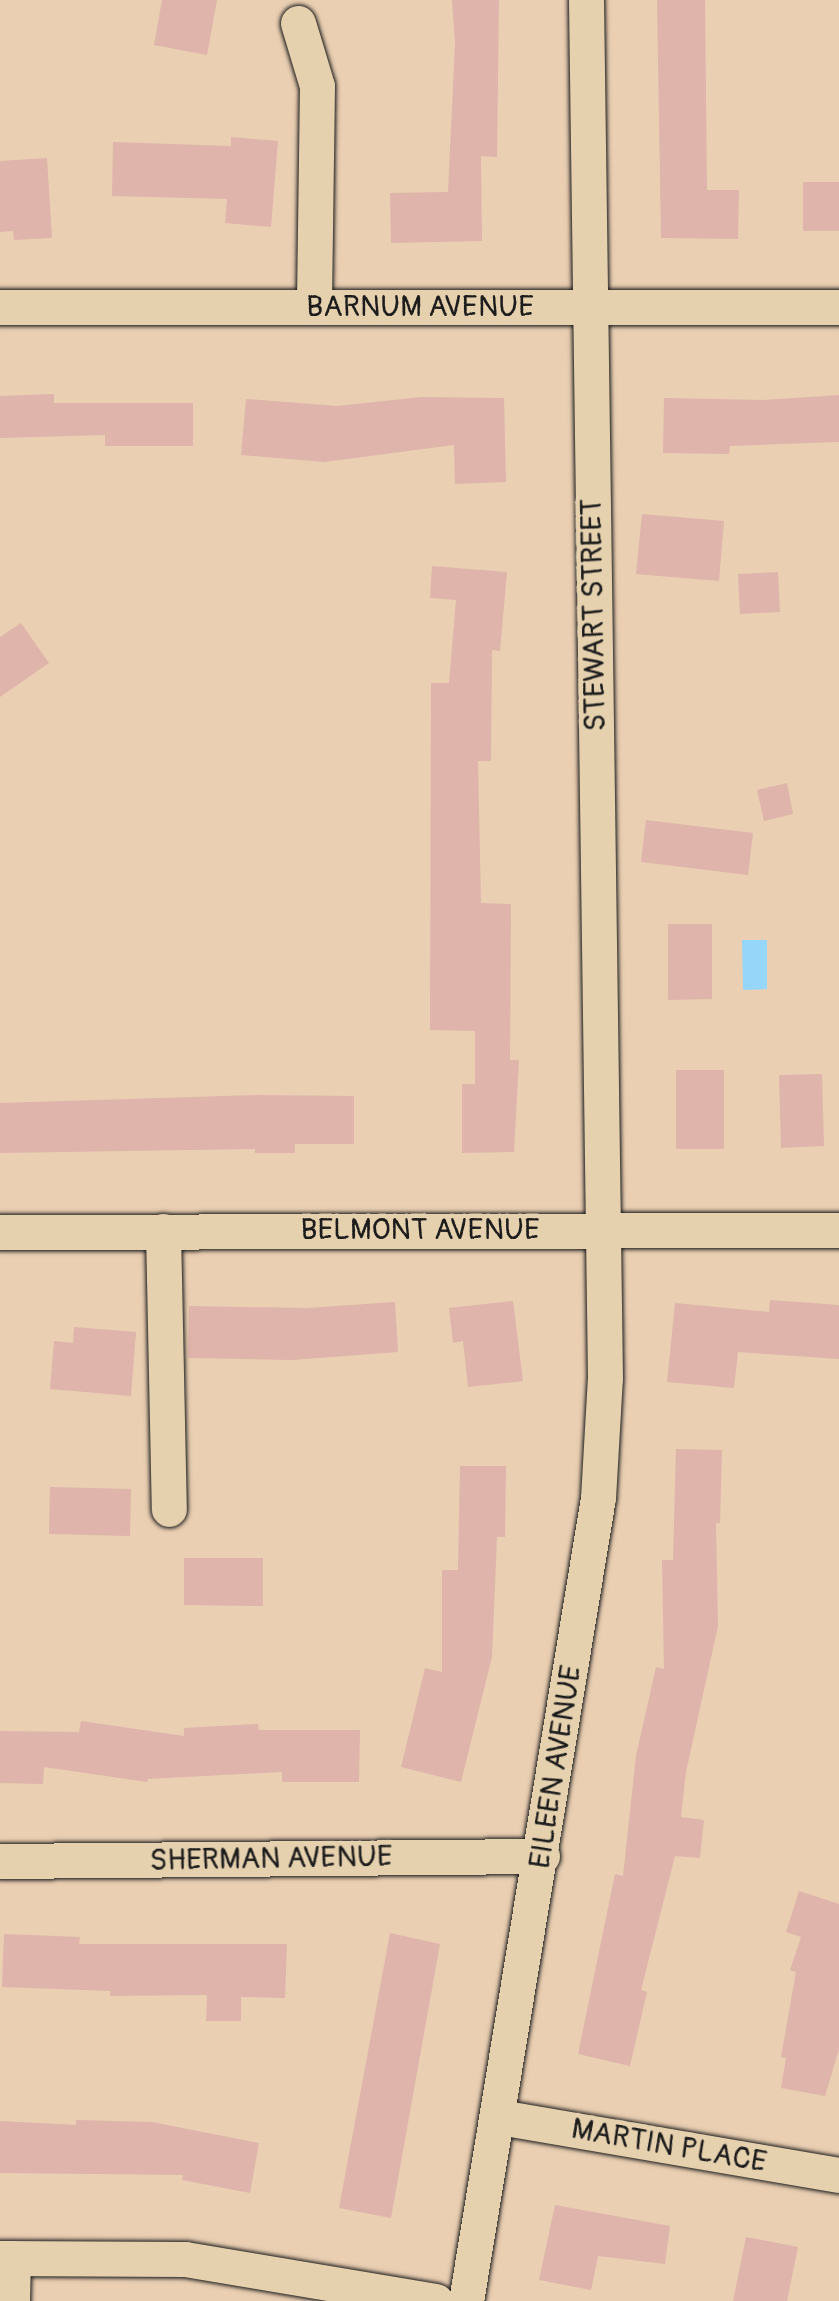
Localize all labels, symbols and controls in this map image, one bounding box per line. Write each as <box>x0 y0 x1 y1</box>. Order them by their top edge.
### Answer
street label: BARNUM AVENUE <box>306 289 534 325</box>
street label: STEWART STREET <box>574 498 614 732</box>
street label: BELMONT AVENUE <box>300 1212 540 1248</box>
street label: EILEEN AVENUE <box>522 1663 590 1871</box>
street label: SHERMAN AVENUE <box>149 1839 393 1879</box>
street label: MARTIN PLACE <box>569 2111 769 2181</box>

